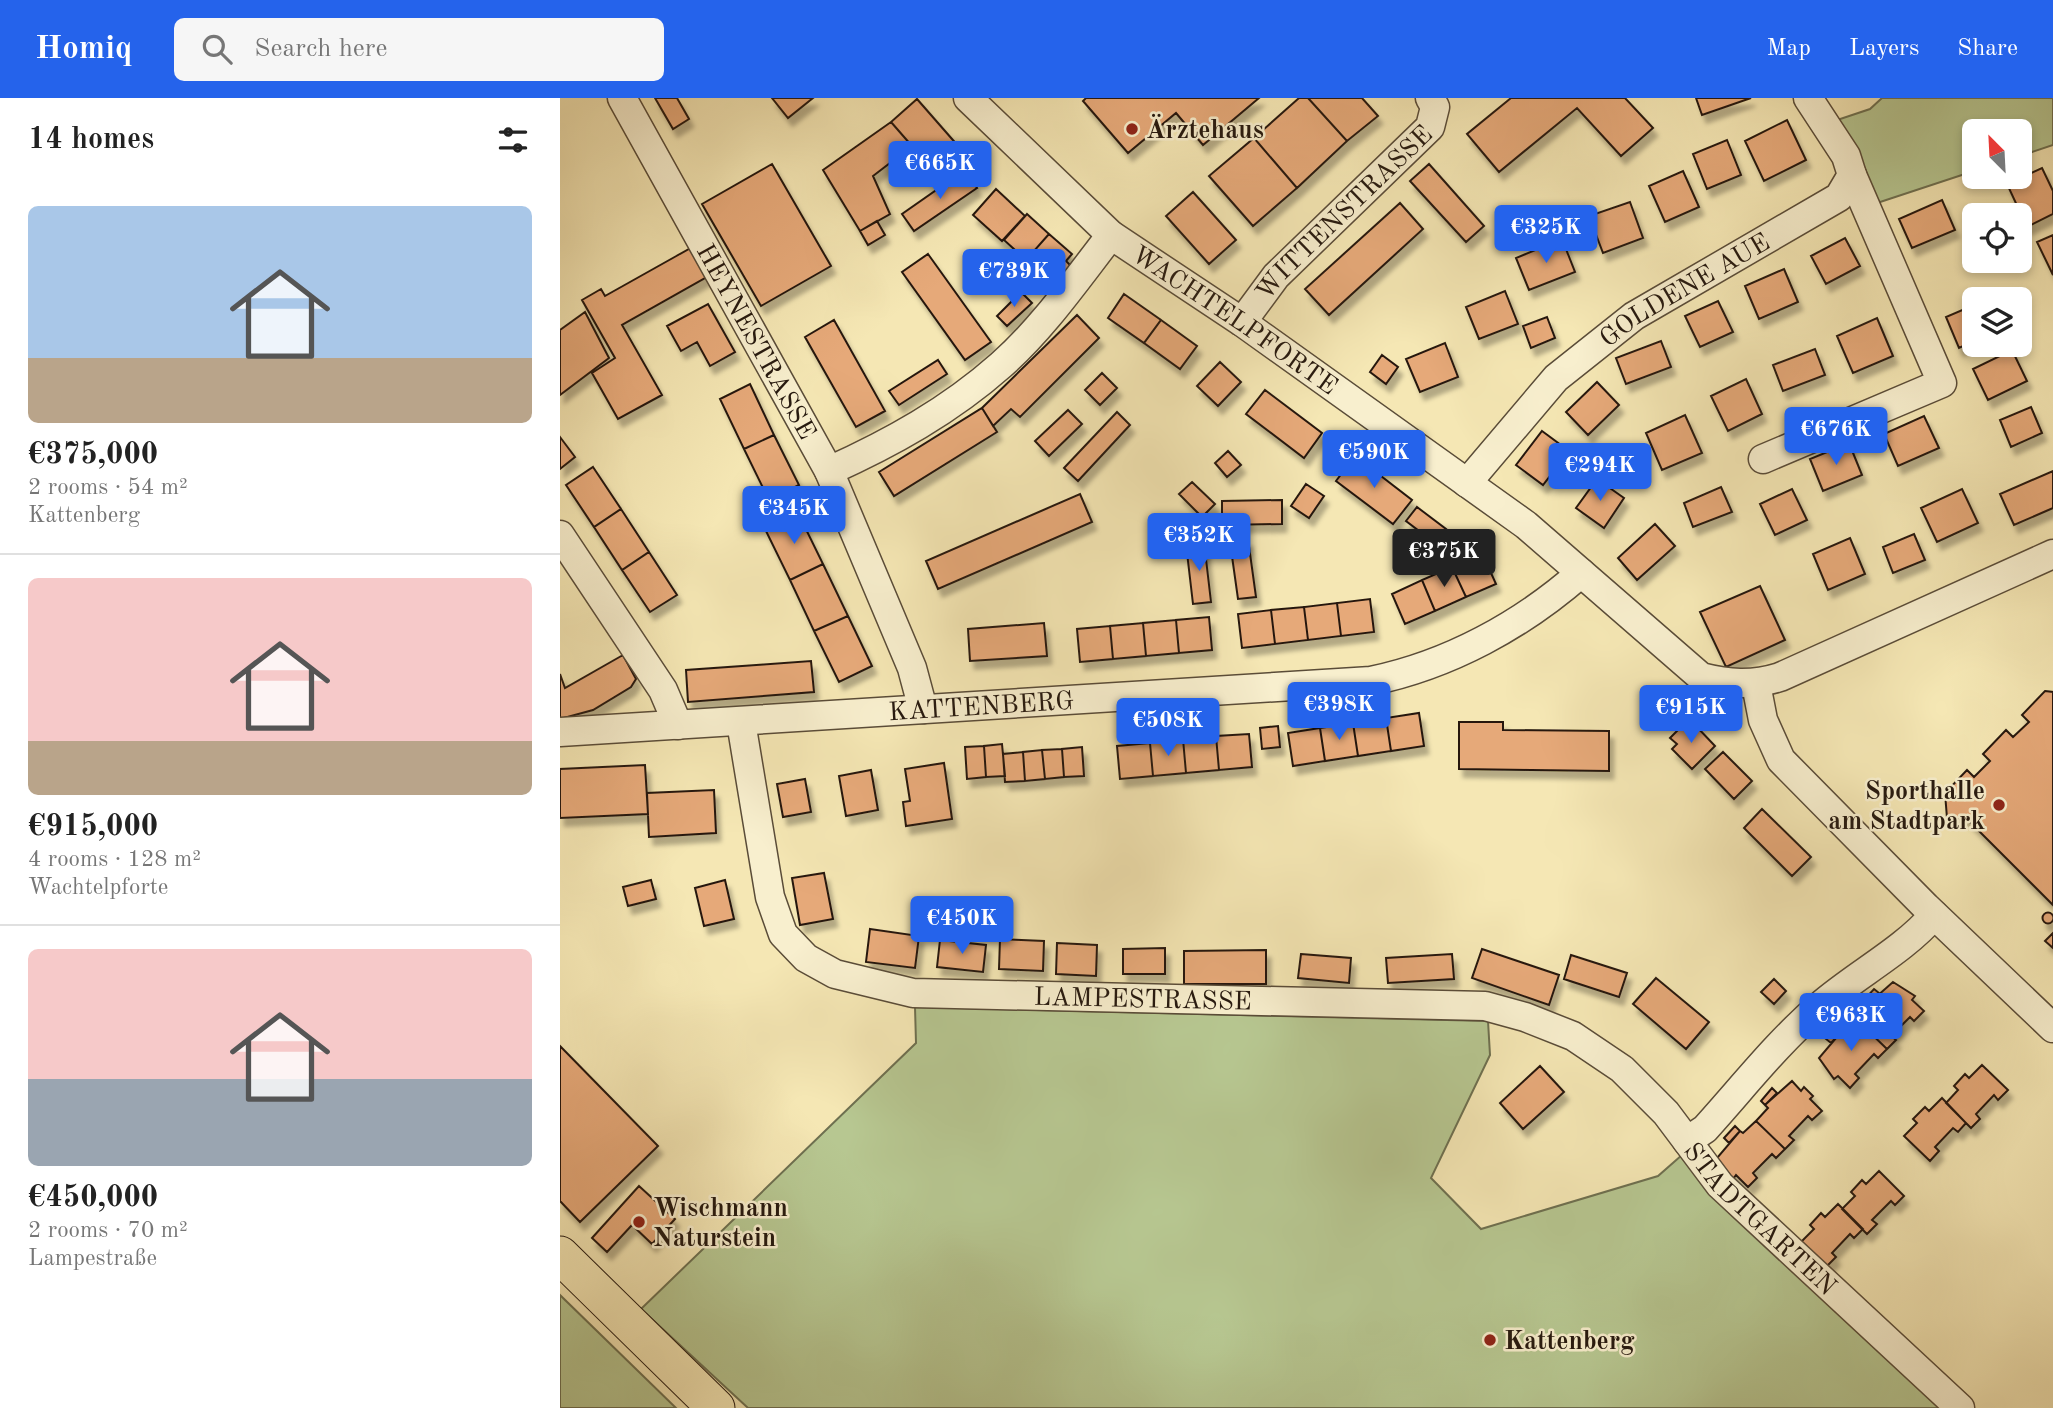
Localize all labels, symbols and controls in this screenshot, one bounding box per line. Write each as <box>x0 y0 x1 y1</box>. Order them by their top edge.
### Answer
search box <box>174 18 664 81</box>
icon: search <box>198 30 236 68</box>
text: Homiq <box>35 33 132 66</box>
text: Search here <box>254 36 387 62</box>
text: Map <box>1767 37 1811 61</box>
text: Layers <box>1849 37 1919 61</box>
text: Share <box>1957 37 2018 61</box>
place label: Ärztehaus <box>1146 113 1264 144</box>
north arrow <box>1962 119 2032 189</box>
map controls <box>1962 119 2032 357</box>
icon: filters <box>494 121 532 159</box>
marker: Ärztehaus <box>1124 121 1140 137</box>
street label: WITTENSTRASSE <box>1252 121 1438 305</box>
text: 14 homes <box>28 125 154 155</box>
pin: €665K <box>891 141 989 201</box>
text: €665K <box>904 152 976 175</box>
button: locate <box>1962 203 2032 273</box>
pin: €325K <box>1497 206 1595 265</box>
text: €325K <box>1510 216 1582 239</box>
street label: GOLDENE AUE <box>1596 229 1774 353</box>
street label: HEYNESTRASSE <box>691 240 820 444</box>
street label: WACHTELPFORTE <box>1126 242 1341 401</box>
pin: €739K <box>965 250 1063 309</box>
icon: home <box>217 251 343 377</box>
text: €739K <box>978 260 1050 283</box>
button: layers <box>1962 287 2032 357</box>
pin: €676K <box>1787 408 1885 467</box>
text: €676K <box>1800 418 1872 441</box>
pin: €590K <box>1325 430 1423 490</box>
text: €375,000 <box>28 440 158 470</box>
text: €590K <box>1338 441 1410 464</box>
pin: €294K <box>1551 444 1649 503</box>
text: €294K <box>1564 454 1636 477</box>
text: 2 rooms · 54 m² <box>28 476 188 499</box>
pin: €345K <box>745 486 843 546</box>
text: €345K <box>758 497 830 520</box>
text: Kattenberg <box>28 504 140 527</box>
pin: €352K <box>1150 514 1248 573</box>
text: €352K <box>1163 524 1235 547</box>
pin: €375K <box>1395 530 1493 589</box>
text: €375K <box>1408 540 1480 563</box>
icon: home <box>217 623 343 749</box>
pin: €398K <box>1290 682 1388 742</box>
pin: €915K <box>1642 686 1740 745</box>
street label: KATTENBERG <box>888 689 1075 726</box>
text: €398K <box>1303 693 1375 716</box>
text: €915K <box>1655 696 1727 719</box>
pin: €508K <box>1119 698 1217 758</box>
text: €508K <box>1132 709 1204 732</box>
place label: Sporthalle am Stadtpark <box>1828 779 1985 835</box>
marker: Sporthalle am Stadtpark <box>1991 797 2007 813</box>
text: €915,000 <box>28 812 158 842</box>
text: 4 rooms · 128 m² <box>28 848 201 871</box>
text: Wachtelpforte <box>28 876 168 899</box>
pin: €450K <box>913 896 1011 956</box>
text: €450K <box>926 907 998 930</box>
street label: LAMPESTRASSE <box>1033 985 1252 1016</box>
pin: €963K <box>1802 993 1900 1053</box>
icon: home <box>217 994 343 1120</box>
text: €963K <box>1815 1004 1887 1027</box>
street label: STADTGARTEN <box>1678 1138 1841 1301</box>
text: €450,000 <box>28 1183 158 1213</box>
place label: Wischmann Naturstein <box>653 1196 788 1252</box>
marker: Wischmann Naturstein <box>631 1214 647 1230</box>
text: 2 rooms · 70 m² <box>28 1219 188 1242</box>
text: Lampestraße <box>28 1247 157 1270</box>
place label: Kattenberg <box>1504 1329 1635 1355</box>
marker: Kattenberg <box>1482 1332 1498 1348</box>

